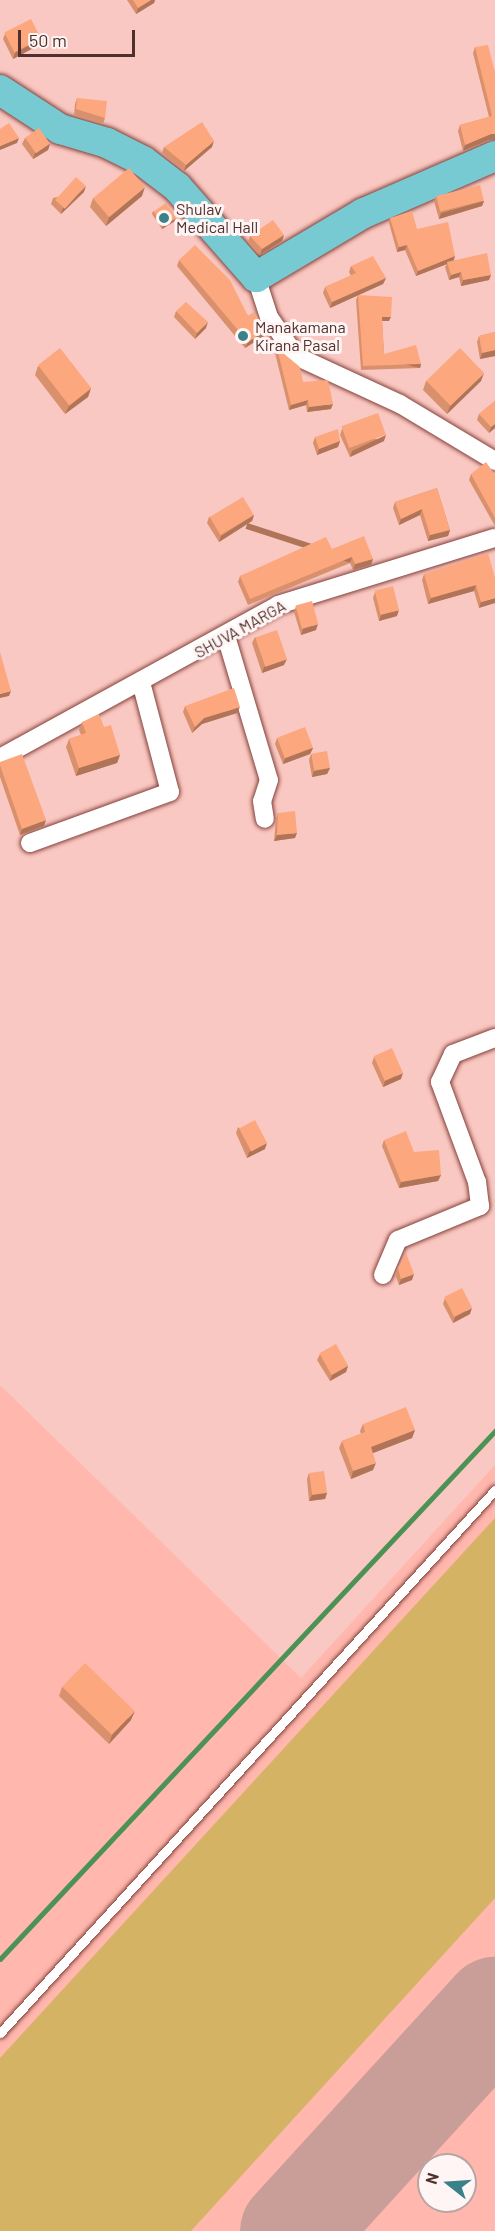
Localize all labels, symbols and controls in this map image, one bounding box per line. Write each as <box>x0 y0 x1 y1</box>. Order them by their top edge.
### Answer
scale bar <box>21 18 138 56</box>
text: 50 m <box>29 29 67 51</box>
place label: Shulav Medical Hall <box>176 199 258 237</box>
marker: Shulav Medical Hall <box>157 211 171 225</box>
place label: Manakamana Kirana Pasal <box>255 317 346 355</box>
marker: Manakamana Kirana Pasal <box>236 329 250 343</box>
street label: SHUVA MARGA <box>191 596 289 662</box>
north arrow <box>417 2153 477 2213</box>
text: N <box>421 2170 442 2186</box>

